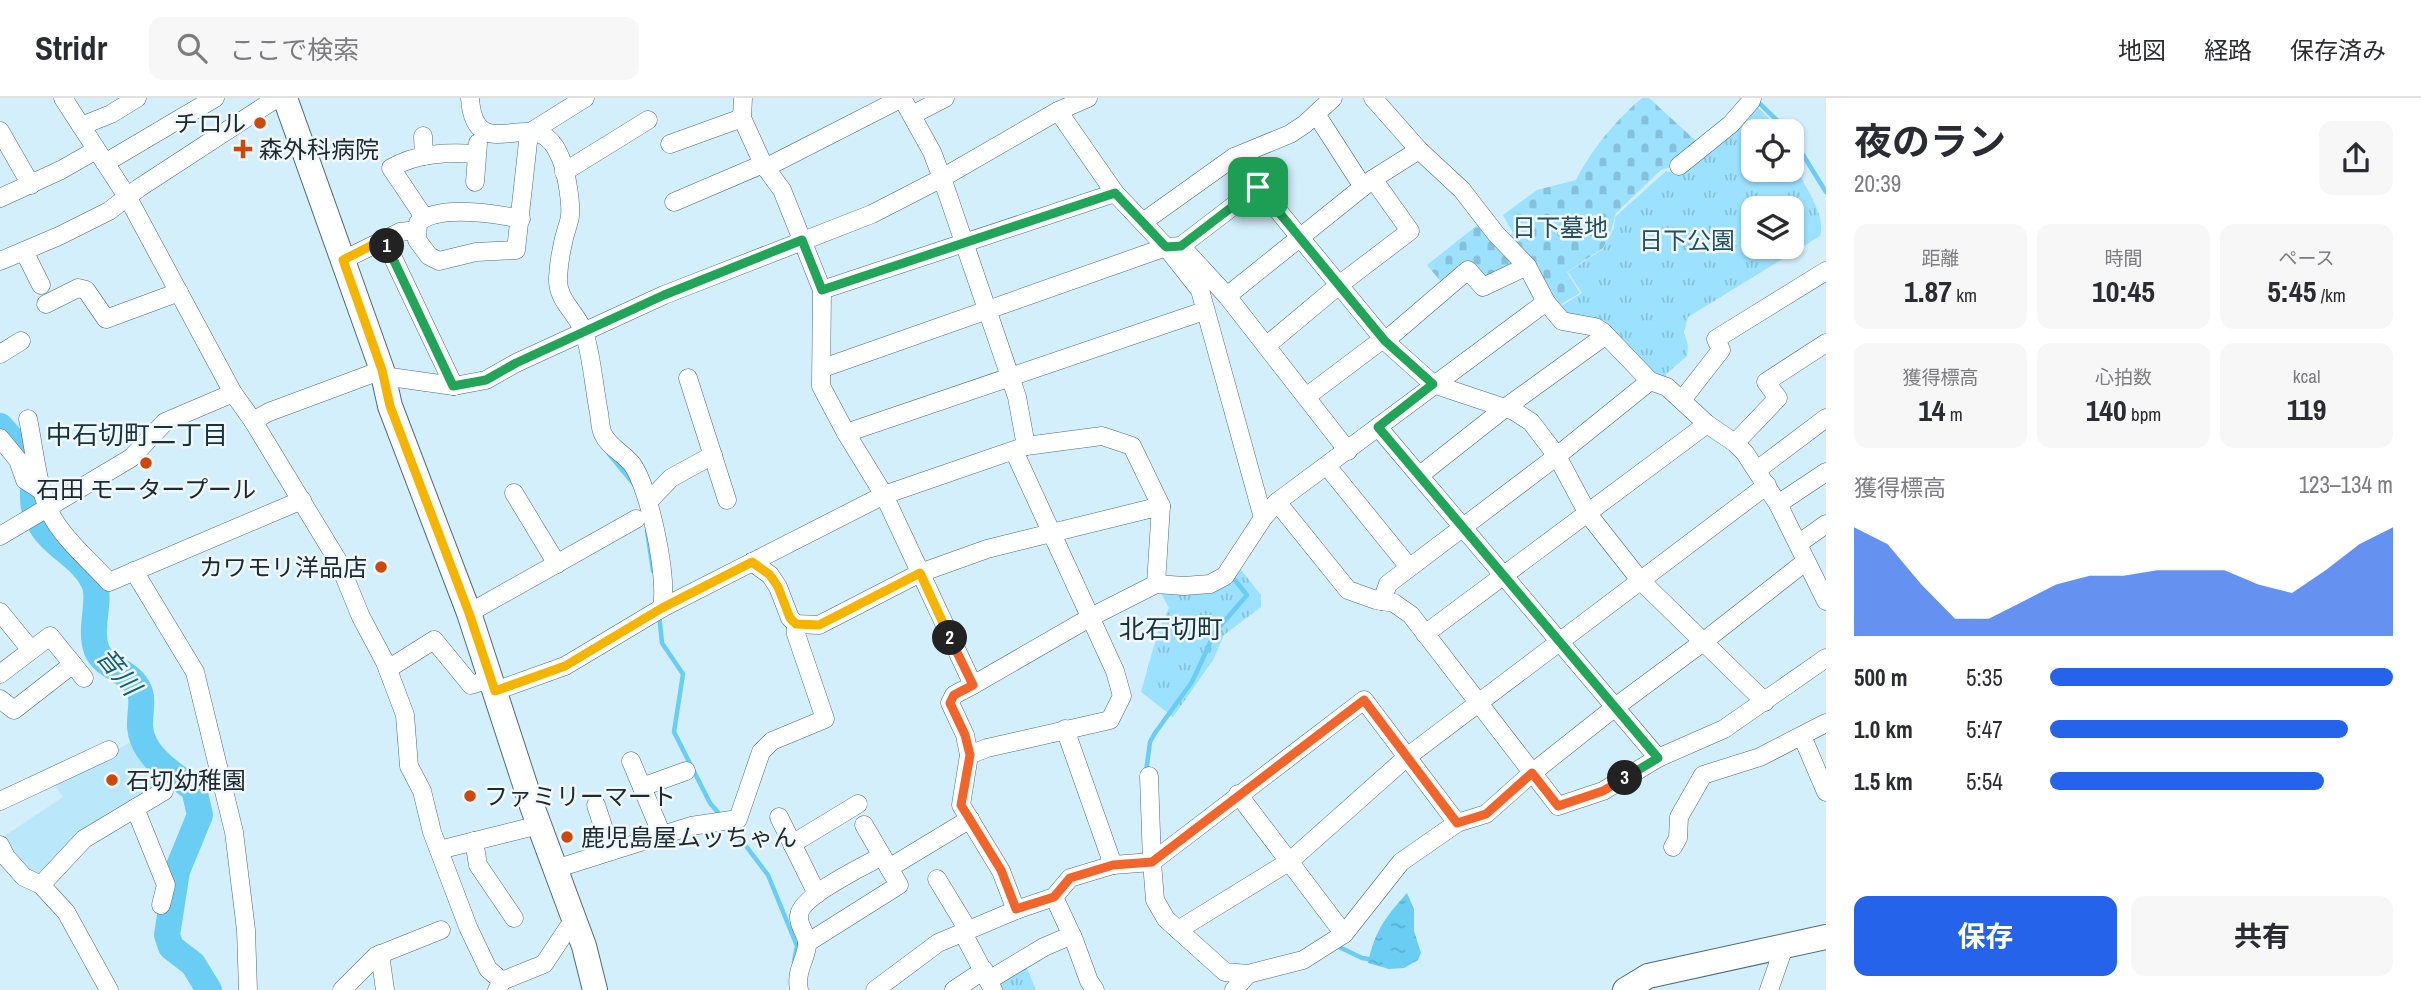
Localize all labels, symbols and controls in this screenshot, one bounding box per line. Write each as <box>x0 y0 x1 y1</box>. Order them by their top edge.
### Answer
search box <box>149 17 639 80</box>
text: Stridr <box>35 26 107 70</box>
icon: search <box>173 29 211 67</box>
text: ここで検索 <box>229 32 359 67</box>
text: 地図 <box>2118 34 2166 66</box>
text: 経路 <box>2204 34 2252 66</box>
text: 保存済み <box>2290 34 2386 66</box>
place label: チロル <box>174 107 246 139</box>
marker: チロル <box>252 115 268 131</box>
text: 夜のラン <box>1854 116 2006 167</box>
map controls <box>1741 119 1804 259</box>
button: locate <box>1741 119 1804 182</box>
button: share <box>2319 121 2393 195</box>
place label: 森外科病院 <box>259 133 379 165</box>
marker: 森外科病院 <box>233 139 253 159</box>
pin <box>1228 157 1288 217</box>
icon: arrive <box>1239 168 1277 206</box>
text: 20:39 <box>1854 168 1901 199</box>
button: layers <box>1741 196 1804 259</box>
park label: 日下墓地 <box>1512 211 1608 243</box>
park label: 日下公園 <box>1639 224 1735 256</box>
pin: 1 <box>370 228 404 264</box>
text: 1 <box>382 232 391 258</box>
text: 距離 <box>1921 245 1960 271</box>
text: 時間 <box>2104 245 2143 271</box>
text: ペース <box>2278 245 2335 271</box>
text: 1.87 <box>1904 271 1952 311</box>
text: 10:45 <box>2092 271 2155 311</box>
text: 5:45 <box>2267 271 2316 311</box>
text: km <box>1952 282 1977 308</box>
text: /km <box>2316 282 2346 308</box>
text: kcal <box>2293 363 2320 389</box>
text: 獲得標高 <box>1902 364 1979 390</box>
text: 心拍数 <box>2095 364 2152 390</box>
text: 119 <box>2287 389 2326 429</box>
text: 14 <box>1918 390 1946 430</box>
text: 140 <box>2086 390 2127 430</box>
text: m <box>1946 401 1963 427</box>
text: bpm <box>2127 401 2161 427</box>
district label: 中石切町二丁目 <box>46 417 228 452</box>
marker: 石田 モータープール <box>138 455 154 471</box>
text: 123–134 m <box>2299 469 2393 500</box>
text: 獲得標高 <box>1854 472 1946 503</box>
place label: 石田 モータープール <box>36 473 256 505</box>
place label: カワモリ洋品店 <box>199 551 367 583</box>
marker: カワモリ洋品店 <box>373 559 389 575</box>
district label: 北石切町 <box>1119 611 1223 646</box>
pin: 2 <box>932 620 968 656</box>
text: 2 <box>945 624 954 650</box>
water label: 音川 <box>89 640 151 705</box>
text: 500 m <box>1854 662 1907 693</box>
text: 5:35 <box>1966 662 2003 693</box>
text: 1.0 km <box>1854 714 1913 745</box>
text: 5:47 <box>1966 714 2003 745</box>
pin: 3 <box>1608 760 1642 796</box>
place label: 石切幼稚園 <box>126 764 246 796</box>
text: 3 <box>1620 764 1629 790</box>
text: 1.5 km <box>1854 766 1913 797</box>
text: 5:54 <box>1966 766 2003 797</box>
marker: 石切幼稚園 <box>104 772 120 788</box>
place label: ファミリーマート <box>484 780 676 812</box>
marker: ファミリーマート <box>462 788 478 804</box>
place label: 鹿児島屋ムッちゃん <box>581 821 797 853</box>
marker: 鹿児島屋ムッちゃん <box>559 829 575 845</box>
button: 保存 <box>1854 896 2117 976</box>
button: 共有 <box>2131 896 2393 976</box>

